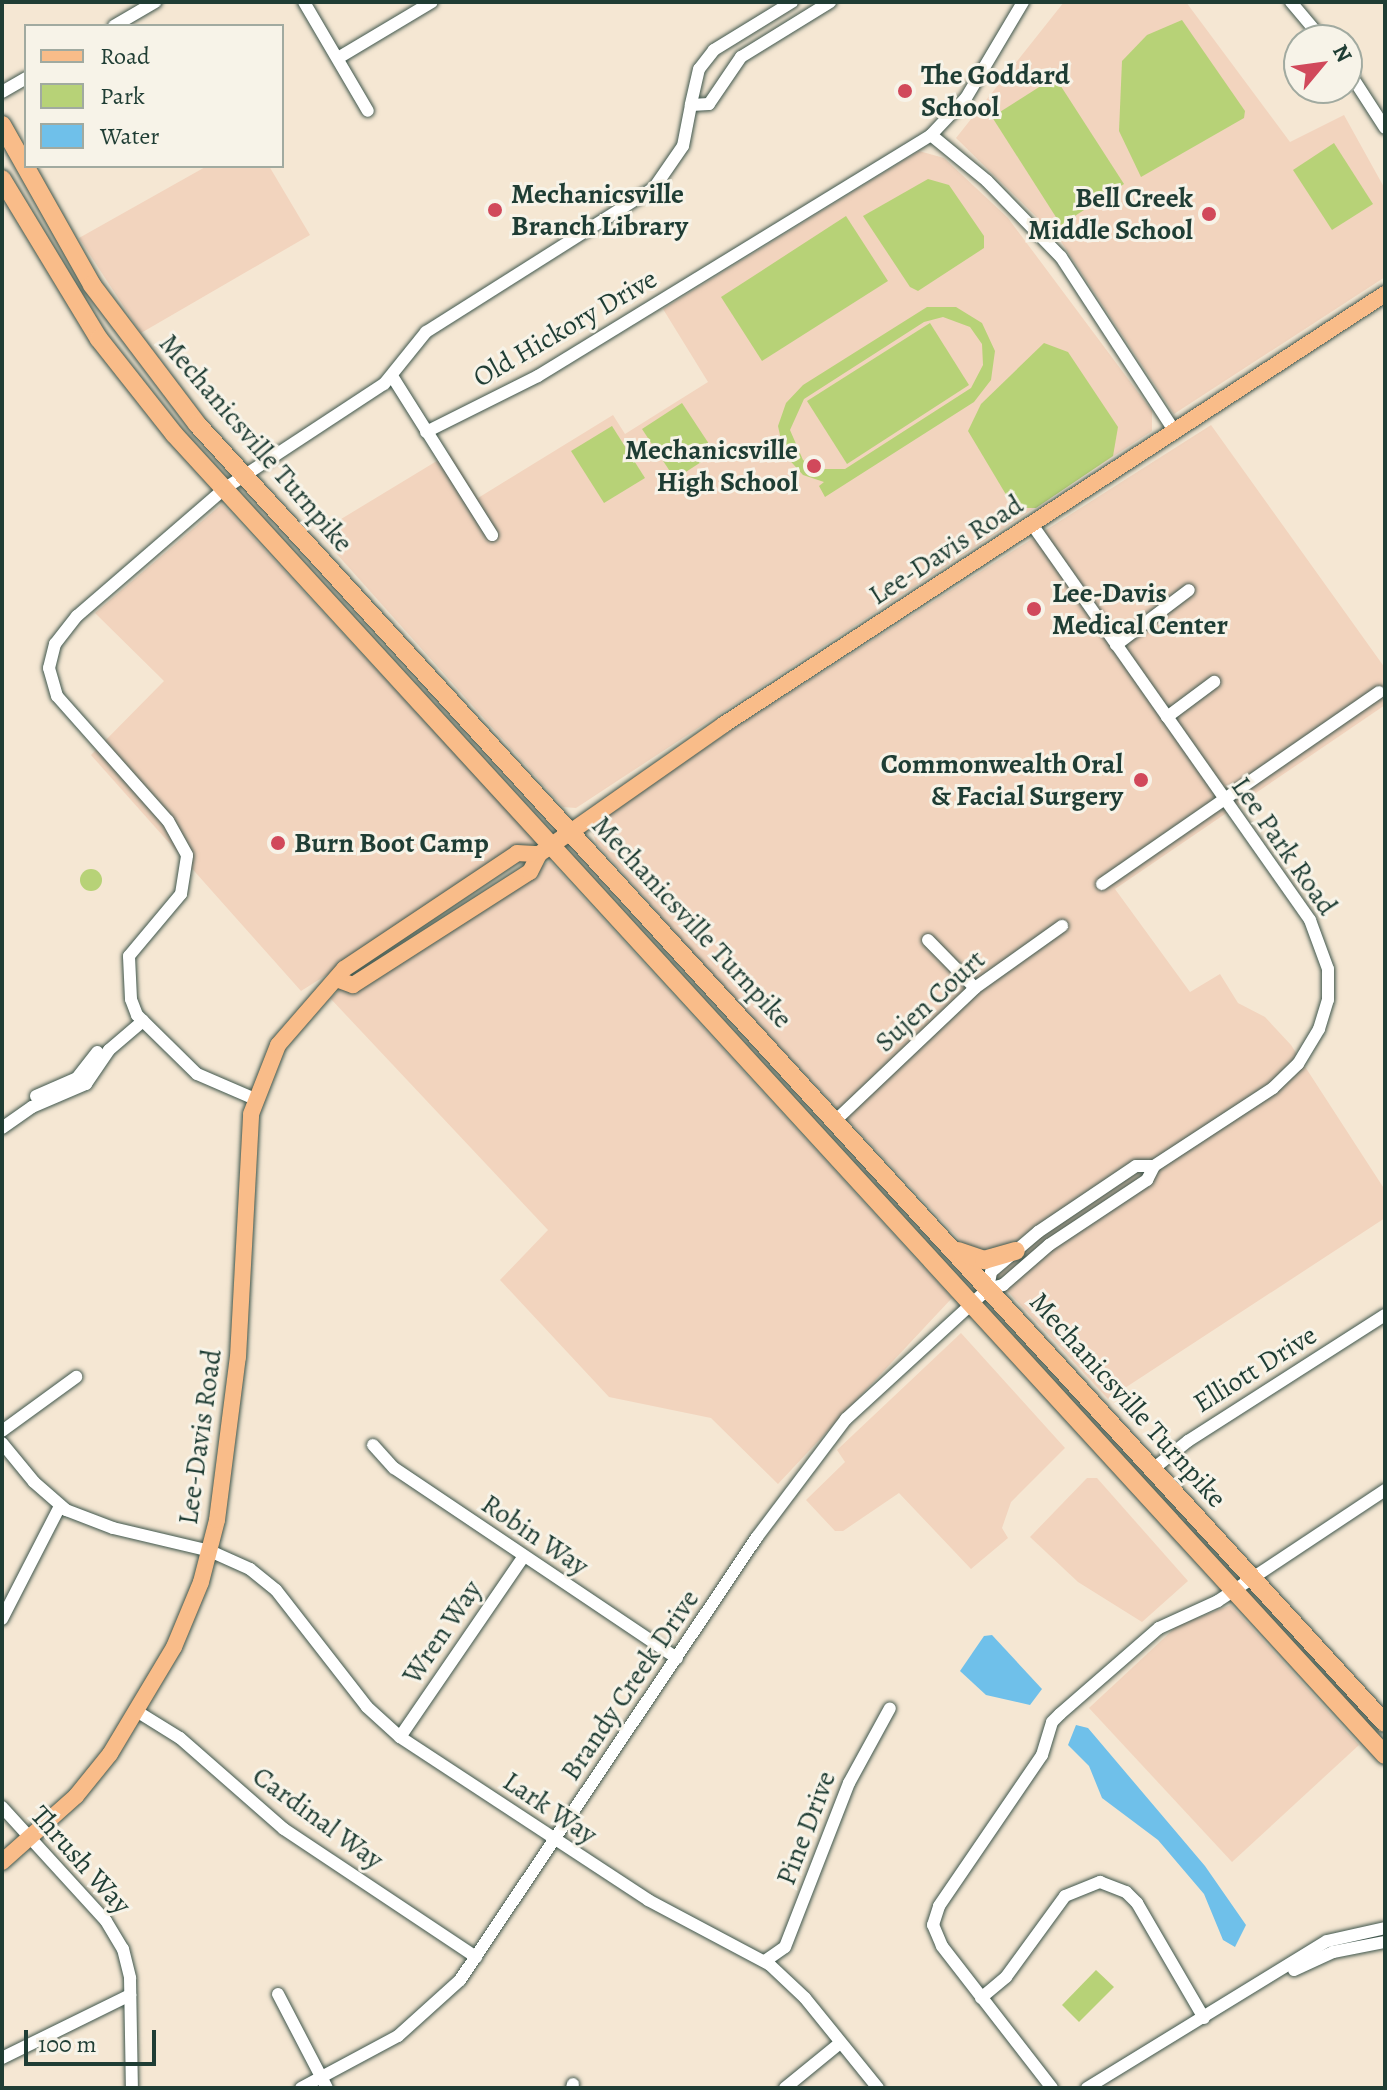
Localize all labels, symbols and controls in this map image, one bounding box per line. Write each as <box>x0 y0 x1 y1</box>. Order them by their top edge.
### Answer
legend <box>24 24 284 168</box>
north arrow <box>1283 24 1363 104</box>
text: N <box>1325 39 1359 68</box>
text: Road <box>100 40 150 72</box>
place label: The Goddard School <box>921 58 1070 124</box>
text: Park <box>100 80 145 112</box>
marker: The Goddard School <box>896 82 914 100</box>
text: Water <box>100 120 160 152</box>
place label: Mechanicsville Branch Library <box>511 177 688 243</box>
place label: Bell Creek Middle School <box>1028 181 1193 247</box>
marker: Mechanicsville Branch Library <box>486 201 504 219</box>
marker: Bell Creek Middle School <box>1200 205 1218 223</box>
street label: Old Hickory Drive <box>467 262 663 394</box>
street label: Mechanicsville Turnpike <box>152 327 360 559</box>
place label: Mechanicsville High School <box>625 433 798 499</box>
marker: Mechanicsville High School <box>805 457 823 475</box>
street label: Lee-Davis Road <box>863 488 1029 612</box>
place label: Lee-Davis Medical Center <box>1052 576 1228 642</box>
marker: Lee-Davis Medical Center <box>1023 598 1045 620</box>
place label: Commonwealth Oral & Facial Surgery <box>881 747 1123 813</box>
marker: Commonwealth Oral & Facial Surgery <box>1130 769 1152 791</box>
street label: Lee Park Road <box>1224 770 1344 922</box>
street label: Mechanicsville Turnpike <box>585 809 799 1035</box>
place label: Burn Boot Camp <box>294 826 489 860</box>
marker: Burn Boot Camp <box>269 834 287 852</box>
street label: Sujen Court <box>868 943 992 1059</box>
street label: Mechanicsville Turnpike <box>1022 1285 1234 1515</box>
street label: Elliott Drive <box>1187 1318 1323 1420</box>
street label: Lee-Davis Road <box>171 1347 229 1527</box>
street label: Robin Way <box>475 1487 595 1583</box>
street label: Wren Way <box>395 1574 489 1690</box>
street label: Brandy Creek Drive <box>554 1583 706 1787</box>
street label: Cardinal Way <box>246 1759 390 1877</box>
street label: Lark Way <box>497 1764 603 1852</box>
street label: Pine Drive <box>769 1766 843 1890</box>
street label: Thrush Way <box>24 1799 138 1921</box>
scale bar <box>28 2014 160 2064</box>
text: 100 m <box>38 2028 97 2060</box>

